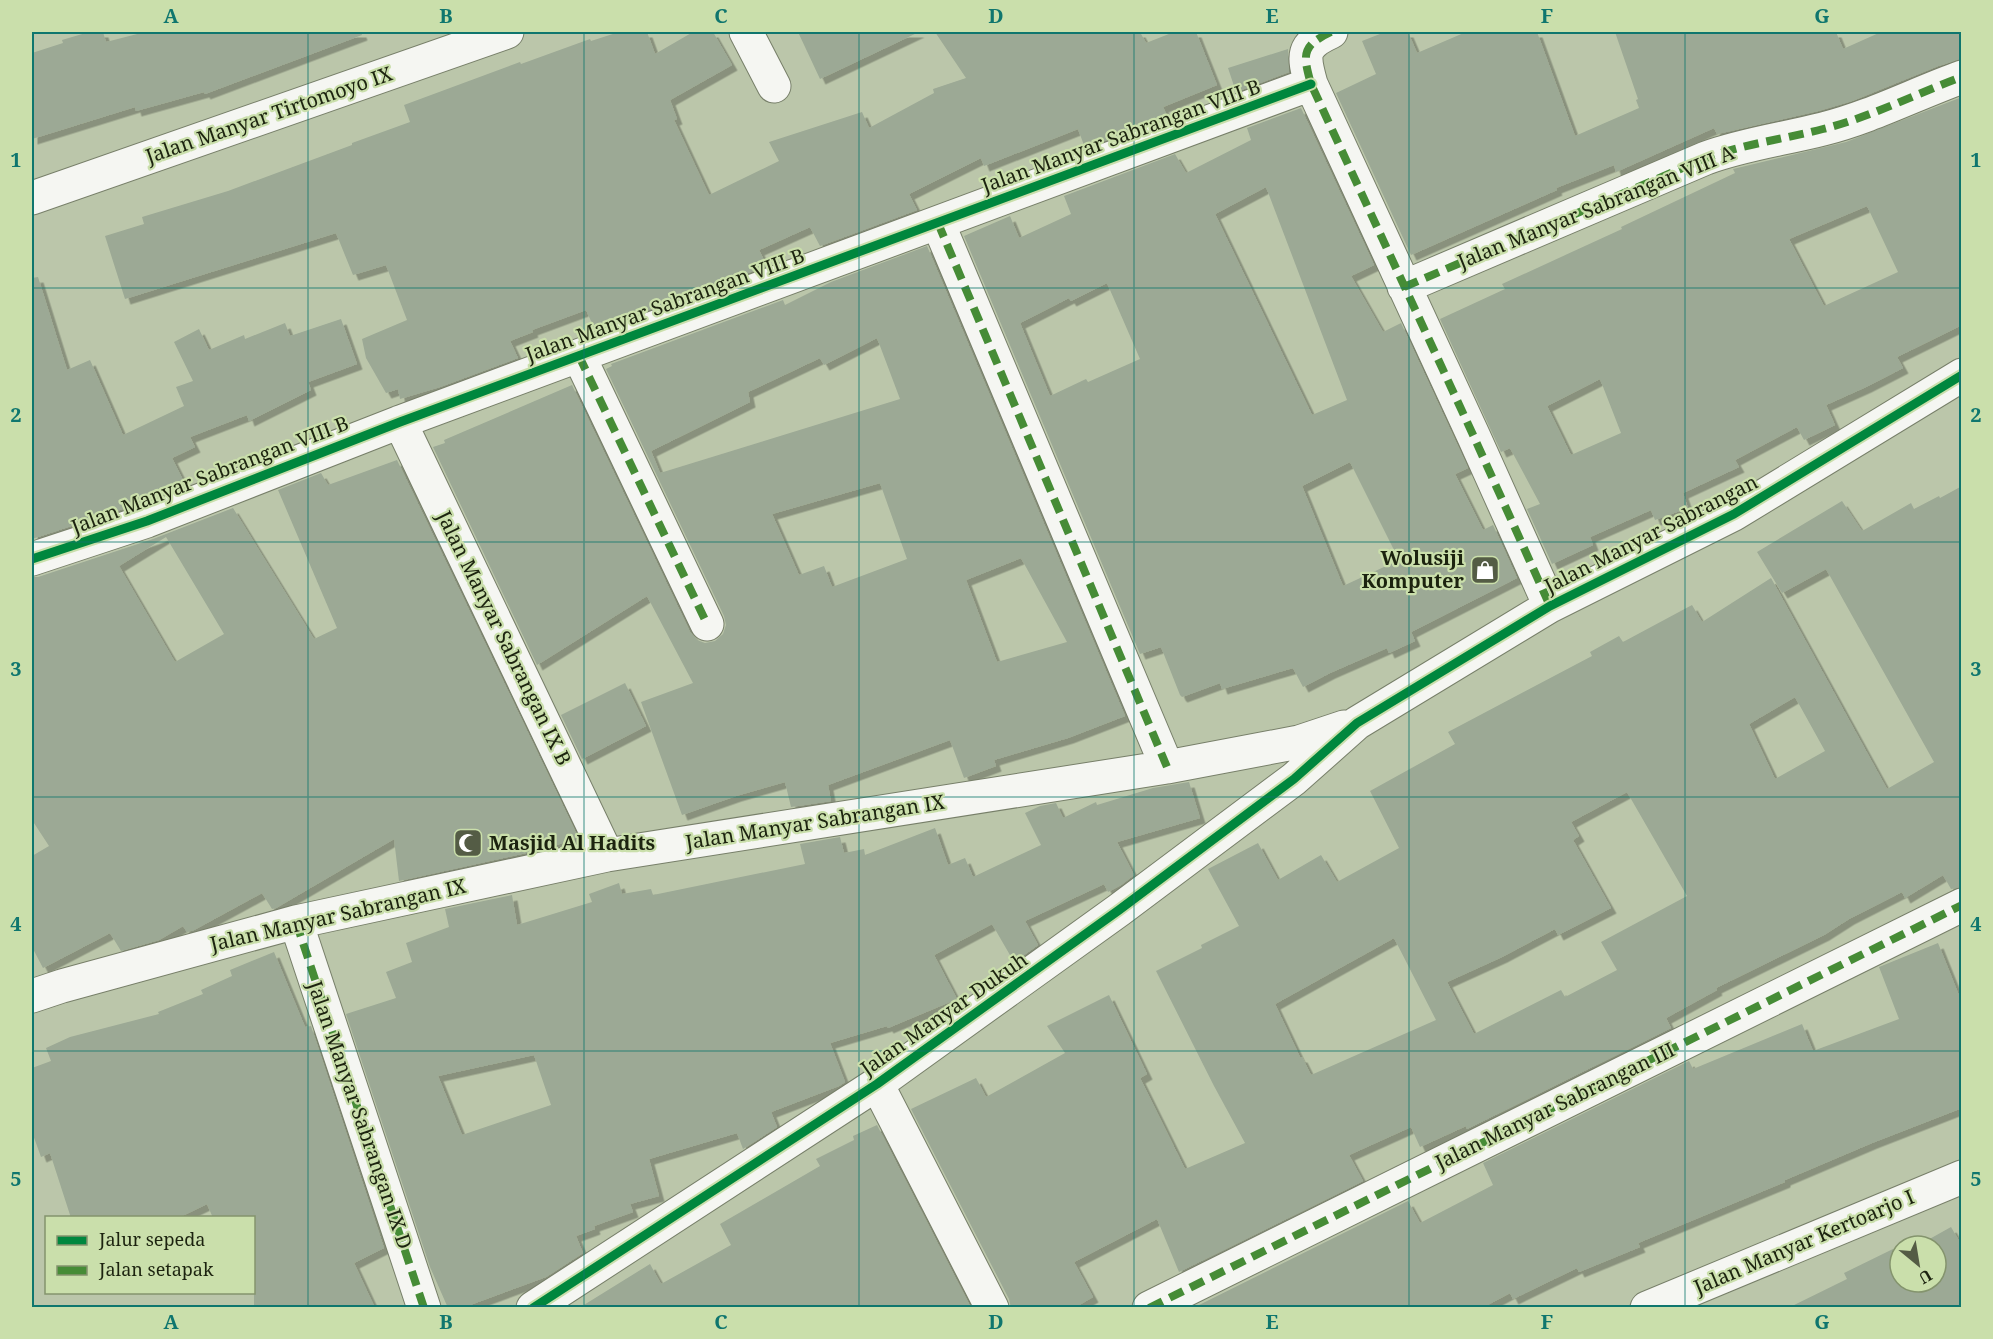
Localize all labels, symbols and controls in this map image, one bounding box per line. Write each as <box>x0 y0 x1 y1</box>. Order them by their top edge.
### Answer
text: A <box>163 2 179 29</box>
text: B <box>439 2 453 29</box>
text: C <box>714 2 728 29</box>
text: D <box>988 2 1004 29</box>
text: E <box>1265 2 1279 29</box>
text: F <box>1541 2 1553 29</box>
text: G <box>1814 2 1830 29</box>
street label: Jalan Manyar Tirtomoyo IX <box>141 59 396 170</box>
street label: Jalan Manyar Sabrangan VIII B <box>977 72 1264 199</box>
street label: Jalan Manyar Sabrangan VIII A <box>1453 138 1739 275</box>
text: 1 <box>10 146 22 173</box>
text: 1 <box>1970 146 1982 173</box>
street label: Jalan Manyar Sabrangan VIII B <box>521 241 808 368</box>
text: 2 <box>10 401 22 428</box>
text: 2 <box>1970 401 1982 428</box>
street label: Jalan Manyar Sabrangan VIII B <box>66 409 352 540</box>
street label: Jalan Manyar Sabrangan <box>1539 468 1762 600</box>
street label: Jalan Manyar Sabrangan IX B <box>430 505 578 770</box>
place label: Wolusiji Komputer <box>1361 544 1465 594</box>
shop icon: Wolusiji Komputer <box>1469 554 1501 586</box>
text: 3 <box>10 655 22 682</box>
text: 3 <box>1970 655 1982 682</box>
street label: Jalan Manyar Sabrangan IX <box>682 788 947 855</box>
mosque icon: Masjid Al Hadits <box>452 827 484 859</box>
place label: Masjid Al Hadits <box>489 829 655 856</box>
street label: Jalan Manyar Sabrangan IX <box>206 872 469 957</box>
text: 4 <box>10 910 22 937</box>
text: 4 <box>1970 910 1982 937</box>
street label: Jalan Manyar Dukuh <box>854 946 1033 1082</box>
street label: Jalan Manyar Sabrangan IX D <box>302 976 419 1252</box>
street label: Jalan Manyar Sabrangan III <box>1430 1036 1679 1176</box>
text: 5 <box>10 1165 22 1192</box>
text: 5 <box>1970 1165 1982 1192</box>
street label: Jalan Manyar Kertoarjo I <box>1689 1183 1918 1301</box>
legend <box>45 1216 255 1294</box>
text: Jalur sepeda <box>98 1227 205 1251</box>
north arrow <box>1888 1234 1948 1294</box>
text: Jalan setapak <box>98 1257 214 1281</box>
text: U <box>1915 1264 1936 1290</box>
text: A <box>163 1308 179 1335</box>
text: B <box>439 1308 453 1335</box>
text: C <box>714 1308 728 1335</box>
text: D <box>988 1308 1004 1335</box>
text: E <box>1265 1308 1279 1335</box>
text: F <box>1541 1308 1553 1335</box>
text: G <box>1814 1308 1830 1335</box>

